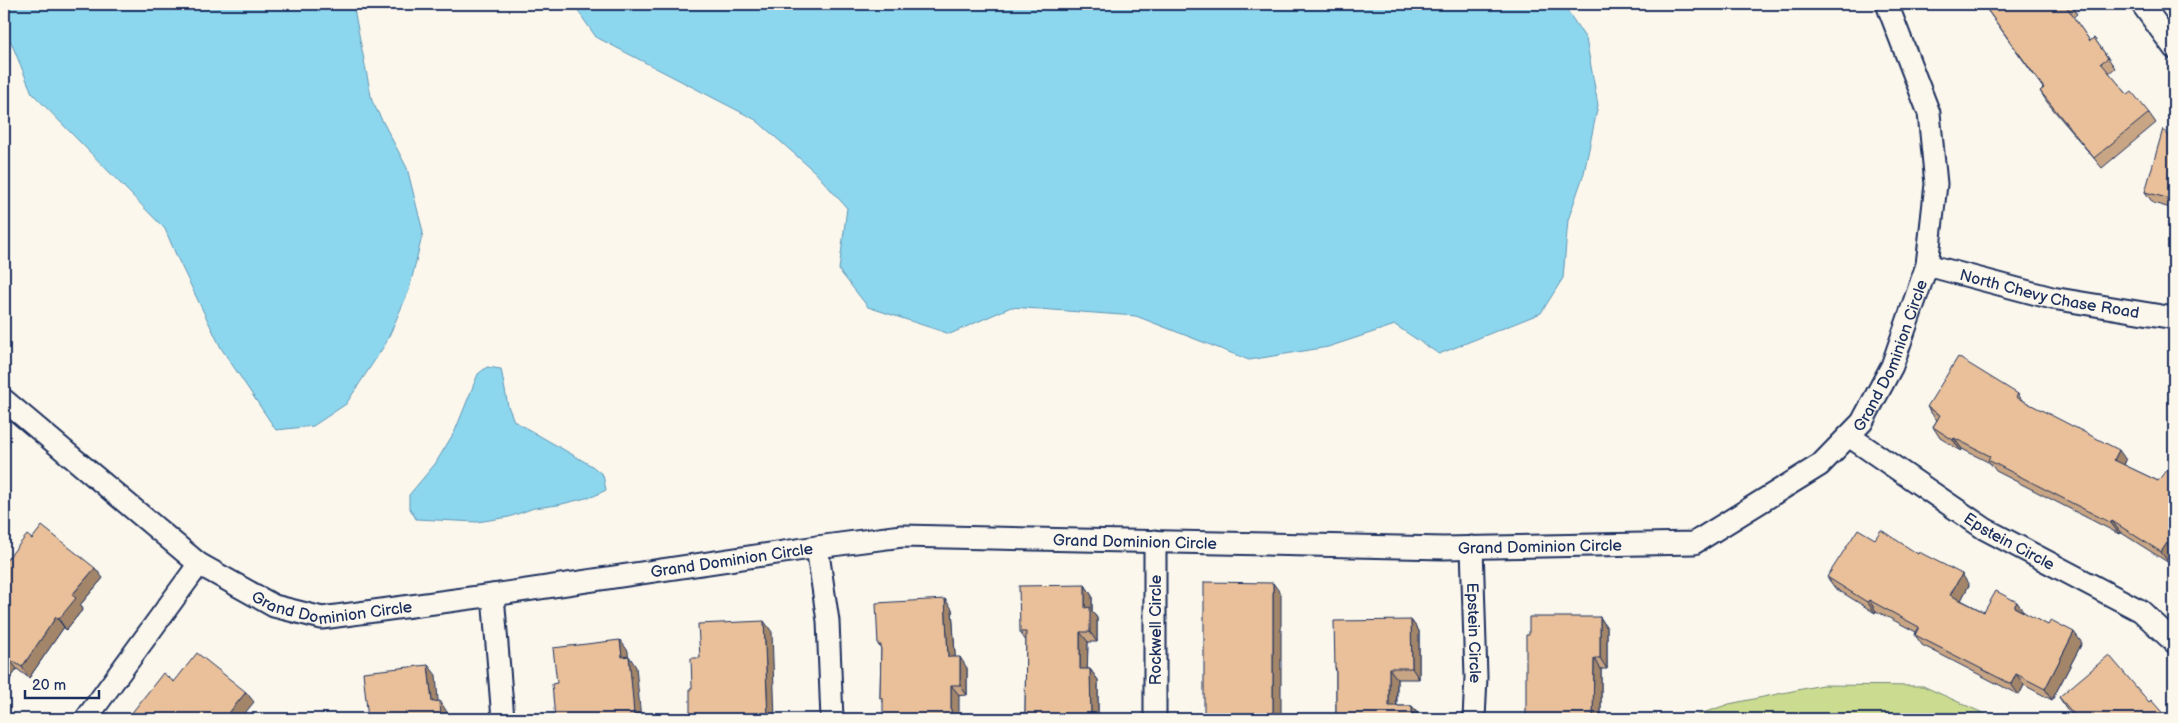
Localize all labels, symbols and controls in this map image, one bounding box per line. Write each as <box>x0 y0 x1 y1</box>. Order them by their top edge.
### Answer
street label: North Chevy Chase Road <box>1957 266 2140 323</box>
street label: Grand Dominion Circle <box>1850 277 1932 436</box>
street label: Epstein Circle <box>1960 509 2058 575</box>
street label: Grand Dominion Circle <box>1053 531 1218 554</box>
street label: Grand Dominion Circle <box>1458 536 1623 559</box>
street label: Grand Dominion Circle <box>649 540 815 583</box>
street label: Rockwell Circle <box>1147 574 1166 685</box>
street label: Epstein Circle <box>1462 582 1484 684</box>
street label: Grand Dominion Circle <box>248 587 414 629</box>
scale bar <box>25 668 99 700</box>
text: 20 m <box>32 676 66 695</box>

